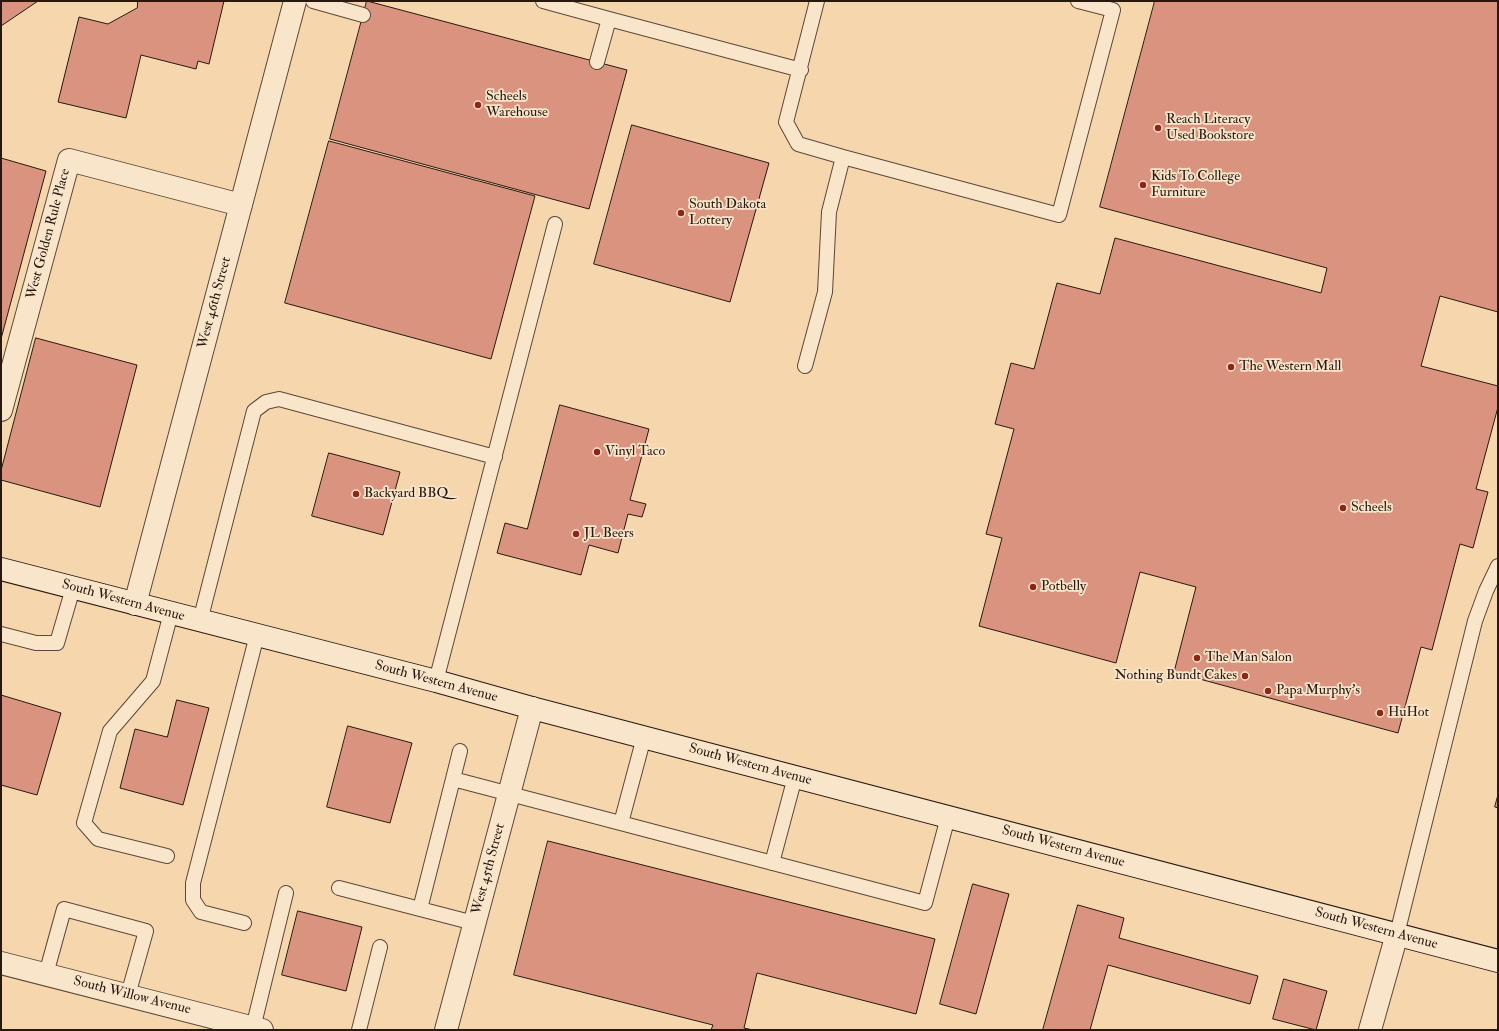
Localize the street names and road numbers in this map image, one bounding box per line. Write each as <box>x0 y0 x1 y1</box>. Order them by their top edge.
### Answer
street label: West Golden Rule Place <box>23 167 75 301</box>
street label: West 46th Street <box>195 255 235 351</box>
street label: South Western Avenue <box>60 577 186 625</box>
street label: South Western Avenue <box>373 658 499 706</box>
street label: South Western Avenue <box>687 741 813 789</box>
street label: West 45th Street <box>469 822 509 916</box>
street label: South Western Avenue <box>1000 823 1126 871</box>
street label: South Western Avenue <box>1313 905 1439 953</box>
street label: South Willow Avenue <box>72 973 192 1019</box>

